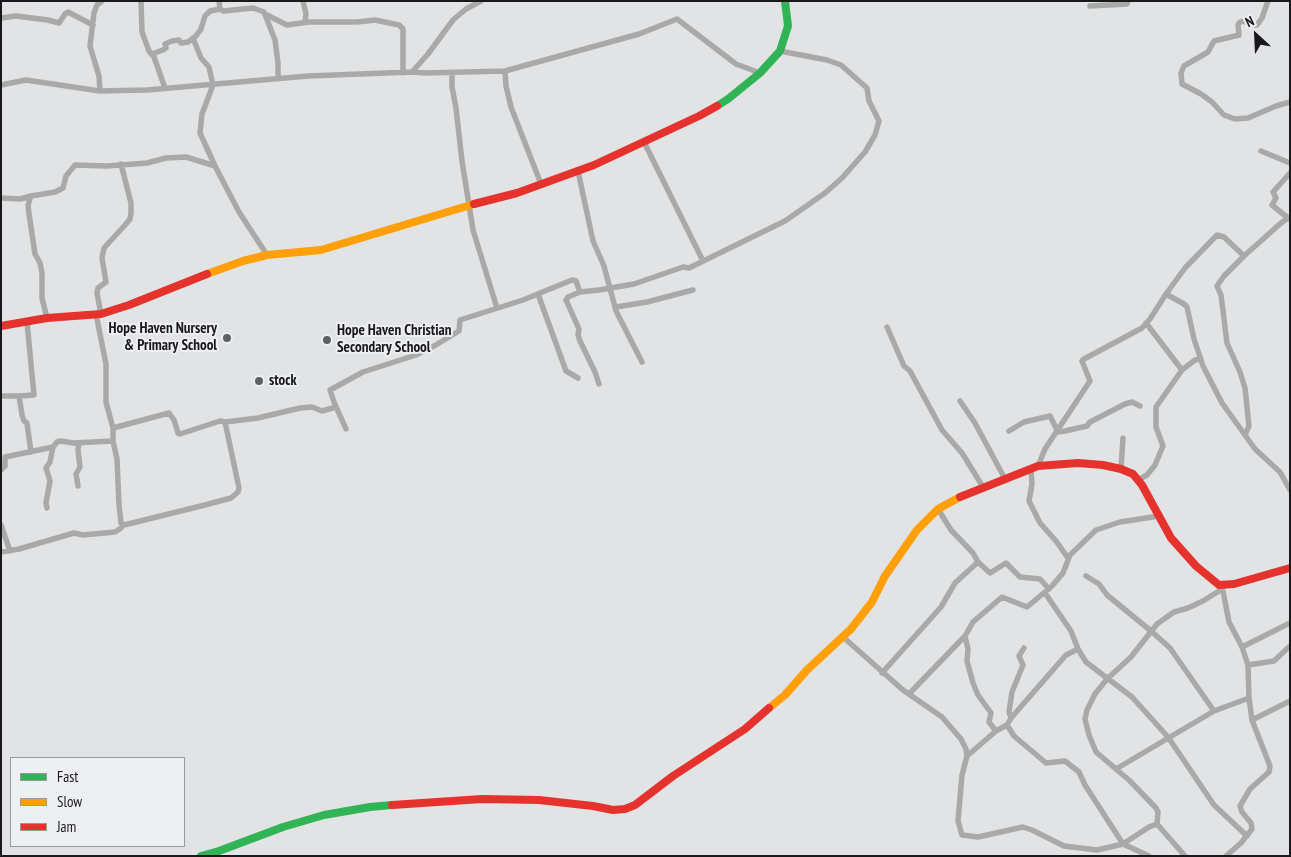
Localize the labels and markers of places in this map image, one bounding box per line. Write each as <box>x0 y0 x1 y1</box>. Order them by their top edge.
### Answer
place label: Hope Haven Nursery & Primary School <box>109 320 217 355</box>
place label: Hope Haven Christian Secondary School <box>337 322 451 357</box>
marker: Hope Haven Nursery & Primary School <box>221 332 233 344</box>
marker: Hope Haven Christian Secondary School <box>321 334 333 346</box>
place label: stock <box>269 372 297 390</box>
marker: stock <box>253 375 265 387</box>

